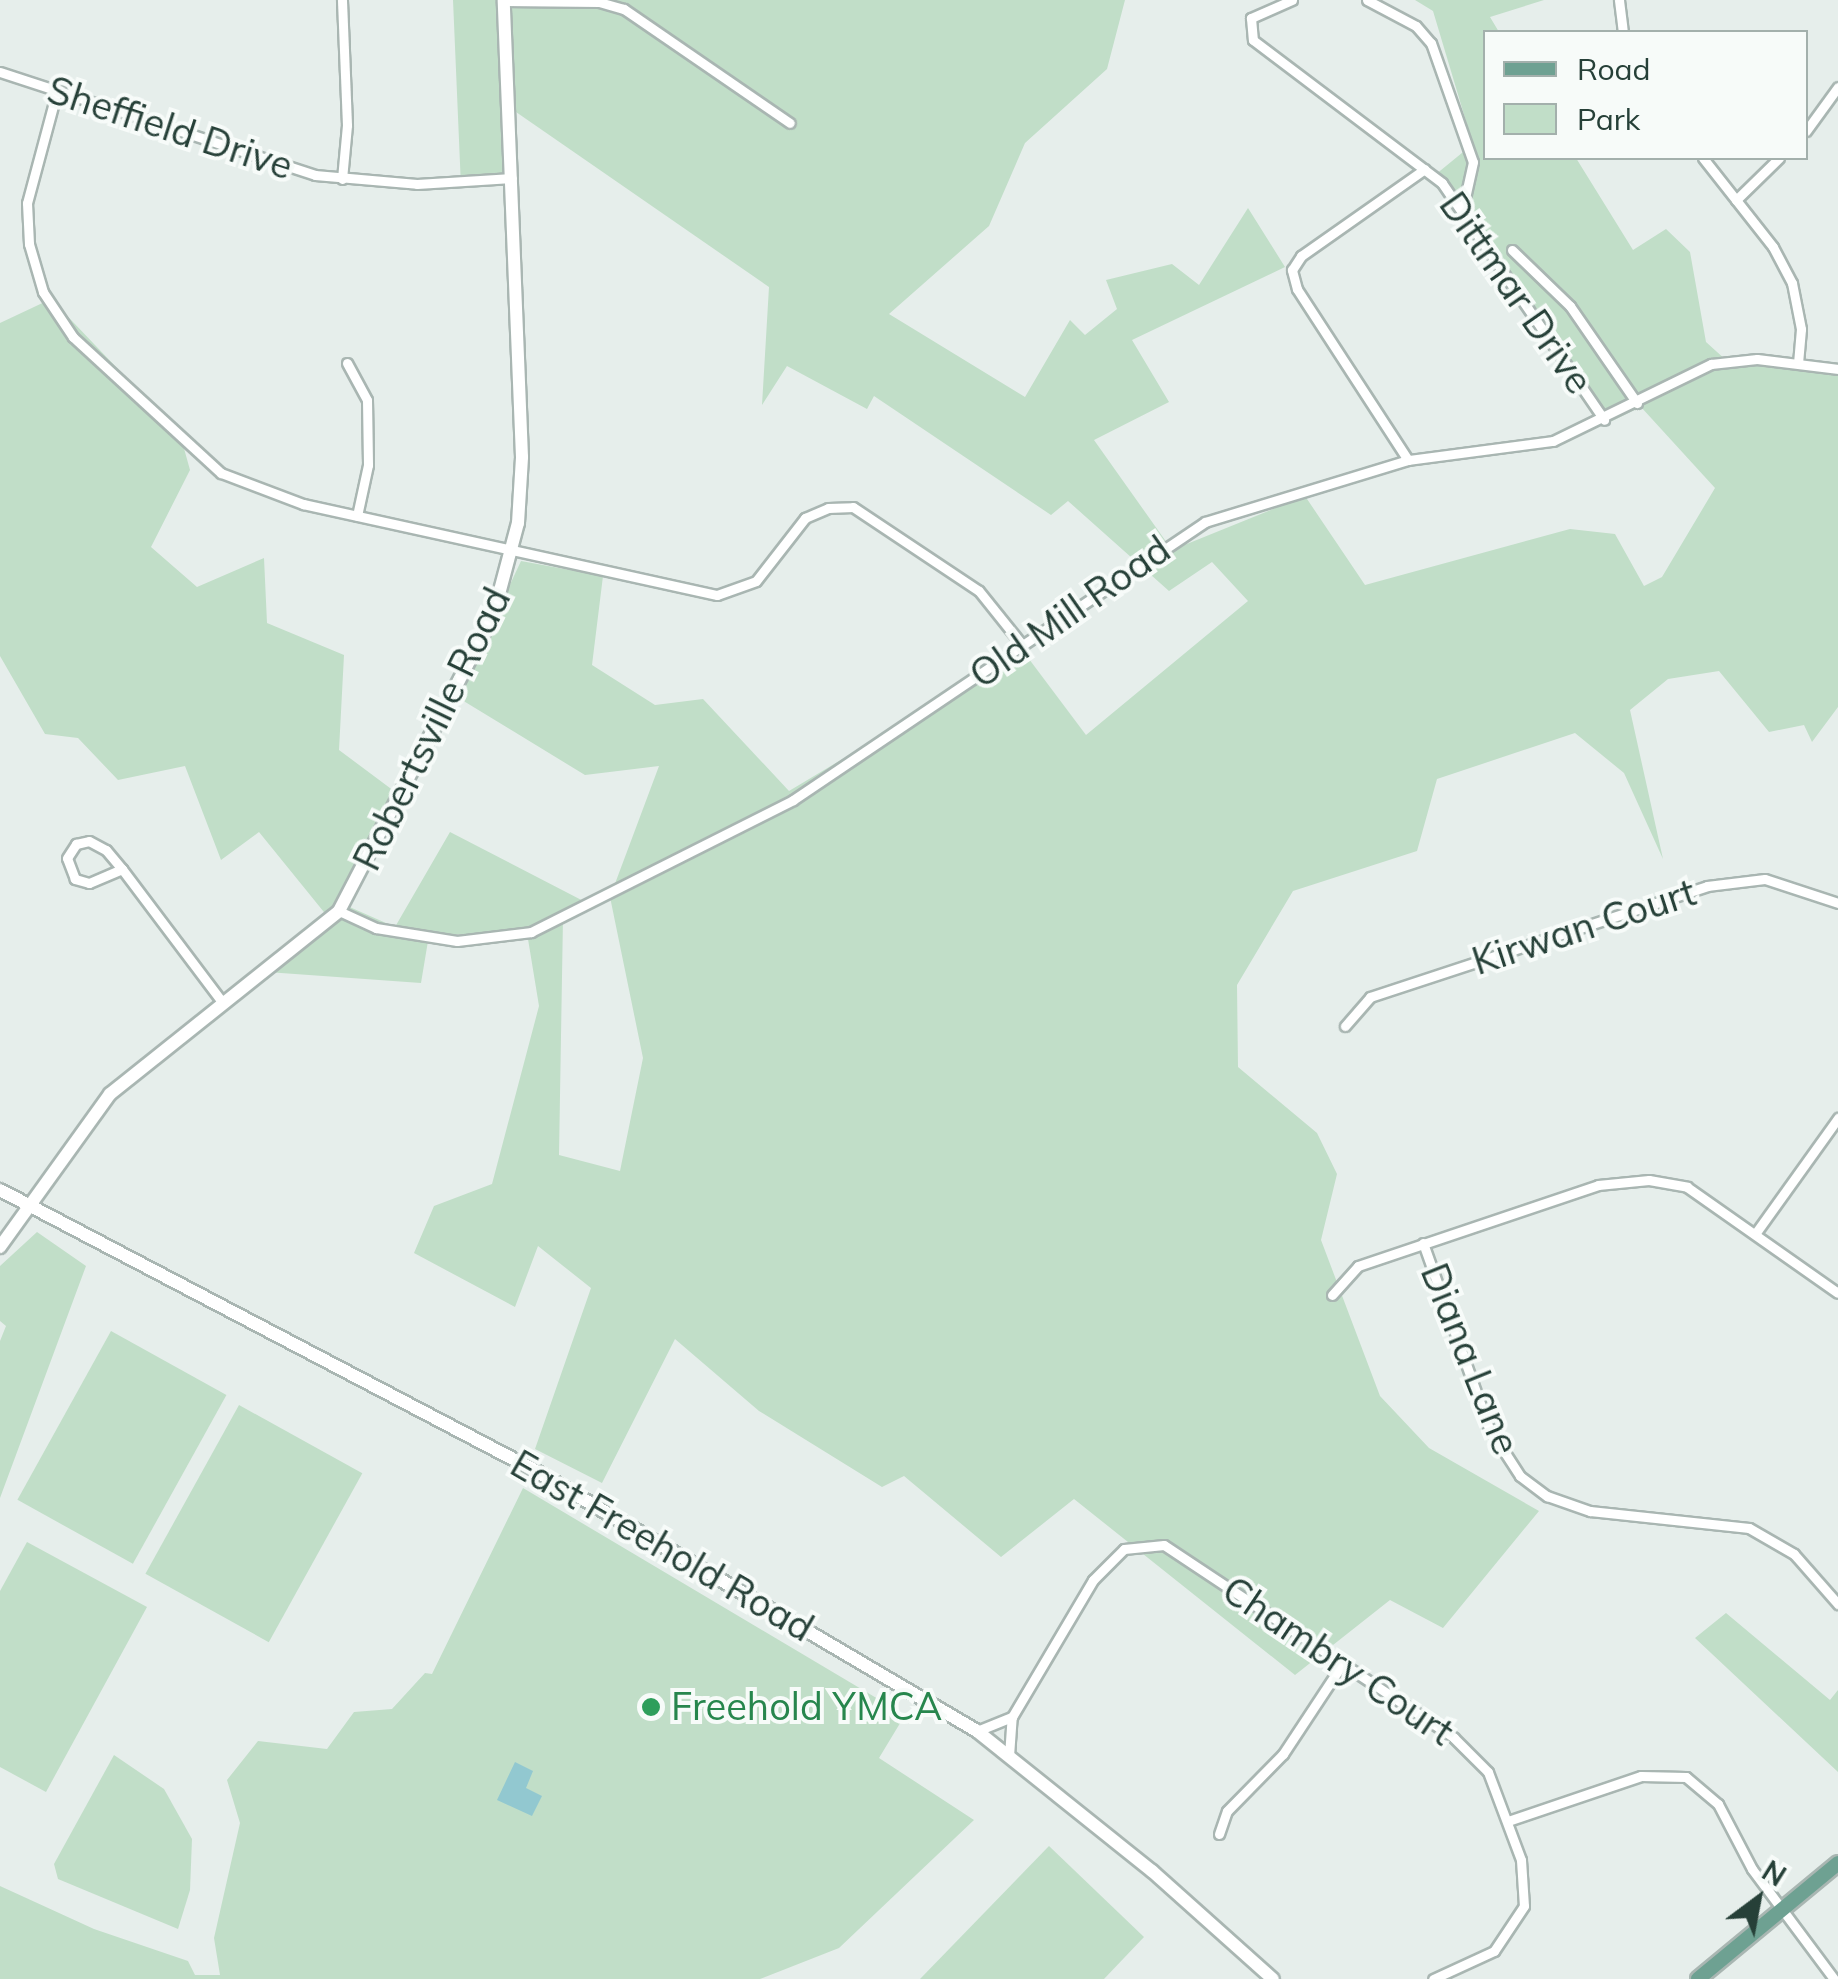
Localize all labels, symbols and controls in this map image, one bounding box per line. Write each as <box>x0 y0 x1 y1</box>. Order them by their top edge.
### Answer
legend <box>1483 30 1808 160</box>
text: Road <box>1577 50 1651 88</box>
street label: Sheffield Drive <box>42 67 298 189</box>
text: Park <box>1577 100 1640 138</box>
street label: Dittmar Drive <box>1430 184 1602 402</box>
street label: Old Mill Road <box>961 526 1179 698</box>
street label: Robertsville Road <box>344 580 520 878</box>
street label: Kirwan Court <box>1467 869 1701 985</box>
street label: Diana Lane <box>1411 1257 1529 1461</box>
street label: East Freehold Road <box>503 1441 821 1651</box>
street label: Chambry Court <box>1214 1567 1462 1755</box>
place label: Freehold YMCA <box>671 1684 942 1730</box>
marker: Freehold YMCA <box>640 1696 662 1718</box>
north arrow <box>1708 1849 1808 1949</box>
text: N <box>1756 1853 1792 1894</box>

